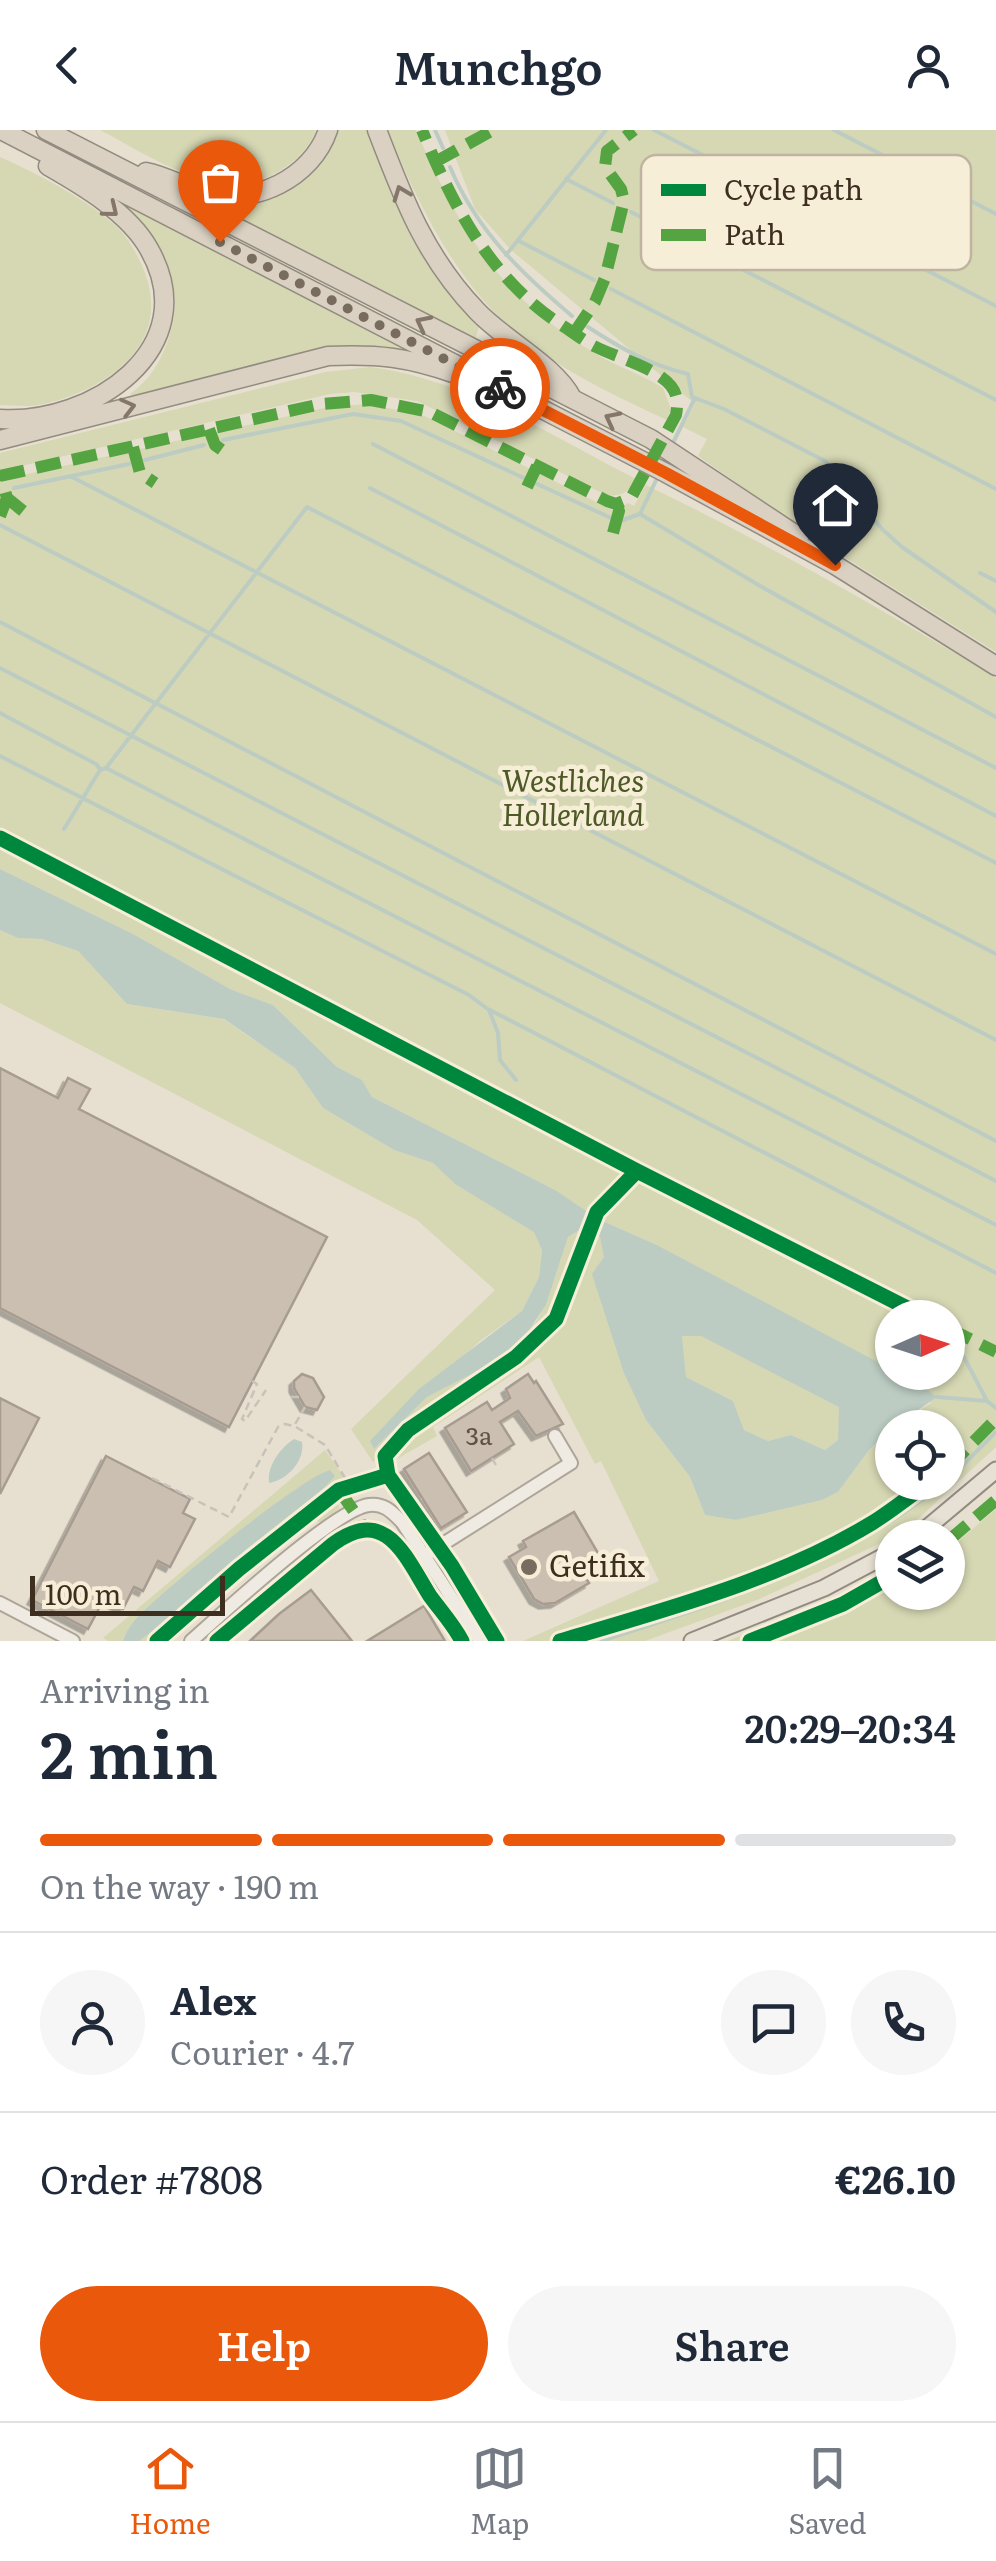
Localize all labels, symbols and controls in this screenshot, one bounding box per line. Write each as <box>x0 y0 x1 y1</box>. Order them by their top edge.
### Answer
text: Munchgo <box>393 32 603 99</box>
icon: back <box>40 38 95 93</box>
icon: person <box>901 38 956 93</box>
pin <box>178 140 263 243</box>
icon: bag <box>193 155 248 210</box>
legend <box>641 155 971 270</box>
text: Cycle path <box>724 167 863 209</box>
one-way arrow <box>393 185 413 203</box>
one-way arrow <box>100 198 118 215</box>
text: Path <box>724 212 785 254</box>
one-way arrow <box>416 316 434 335</box>
courier <box>450 338 550 438</box>
icon: bike <box>473 361 528 416</box>
one-way arrow <box>119 398 136 419</box>
one-way arrow <box>604 412 622 431</box>
pin <box>793 463 878 566</box>
icon: home <box>808 478 863 533</box>
park label: Westliches Hollerland <box>502 757 645 835</box>
north arrow <box>875 1300 965 1390</box>
map controls <box>875 1300 965 1610</box>
button: locate <box>875 1410 965 1500</box>
house number: 3a <box>465 1416 493 1453</box>
button: layers <box>875 1520 965 1610</box>
place label: Getifix <box>549 1542 645 1586</box>
marker: Getifix <box>518 1556 540 1578</box>
scale bar <box>30 1571 225 1616</box>
text: 100 m <box>45 1572 122 1614</box>
text: Arriving in <box>40 1665 210 1713</box>
text: 20:29–20:34 <box>745 1698 956 1755</box>
text: 2 min <box>40 1702 218 1799</box>
text: On the way · 190 m <box>40 1861 319 1909</box>
button: person <box>40 1970 145 2075</box>
text: Alex <box>170 1970 256 2027</box>
button: chat <box>721 1970 826 2075</box>
button: phone <box>851 1970 956 2075</box>
text: Courier · 4.7 <box>170 2027 355 2075</box>
text: Order #7808 <box>40 2149 263 2206</box>
text: €26.10 <box>835 2149 956 2206</box>
button: Help <box>40 2286 488 2401</box>
button: Share <box>508 2286 956 2401</box>
tab: Home <box>130 2441 210 2543</box>
tab: Map <box>470 2441 529 2543</box>
tab: Saved <box>788 2441 866 2543</box>

